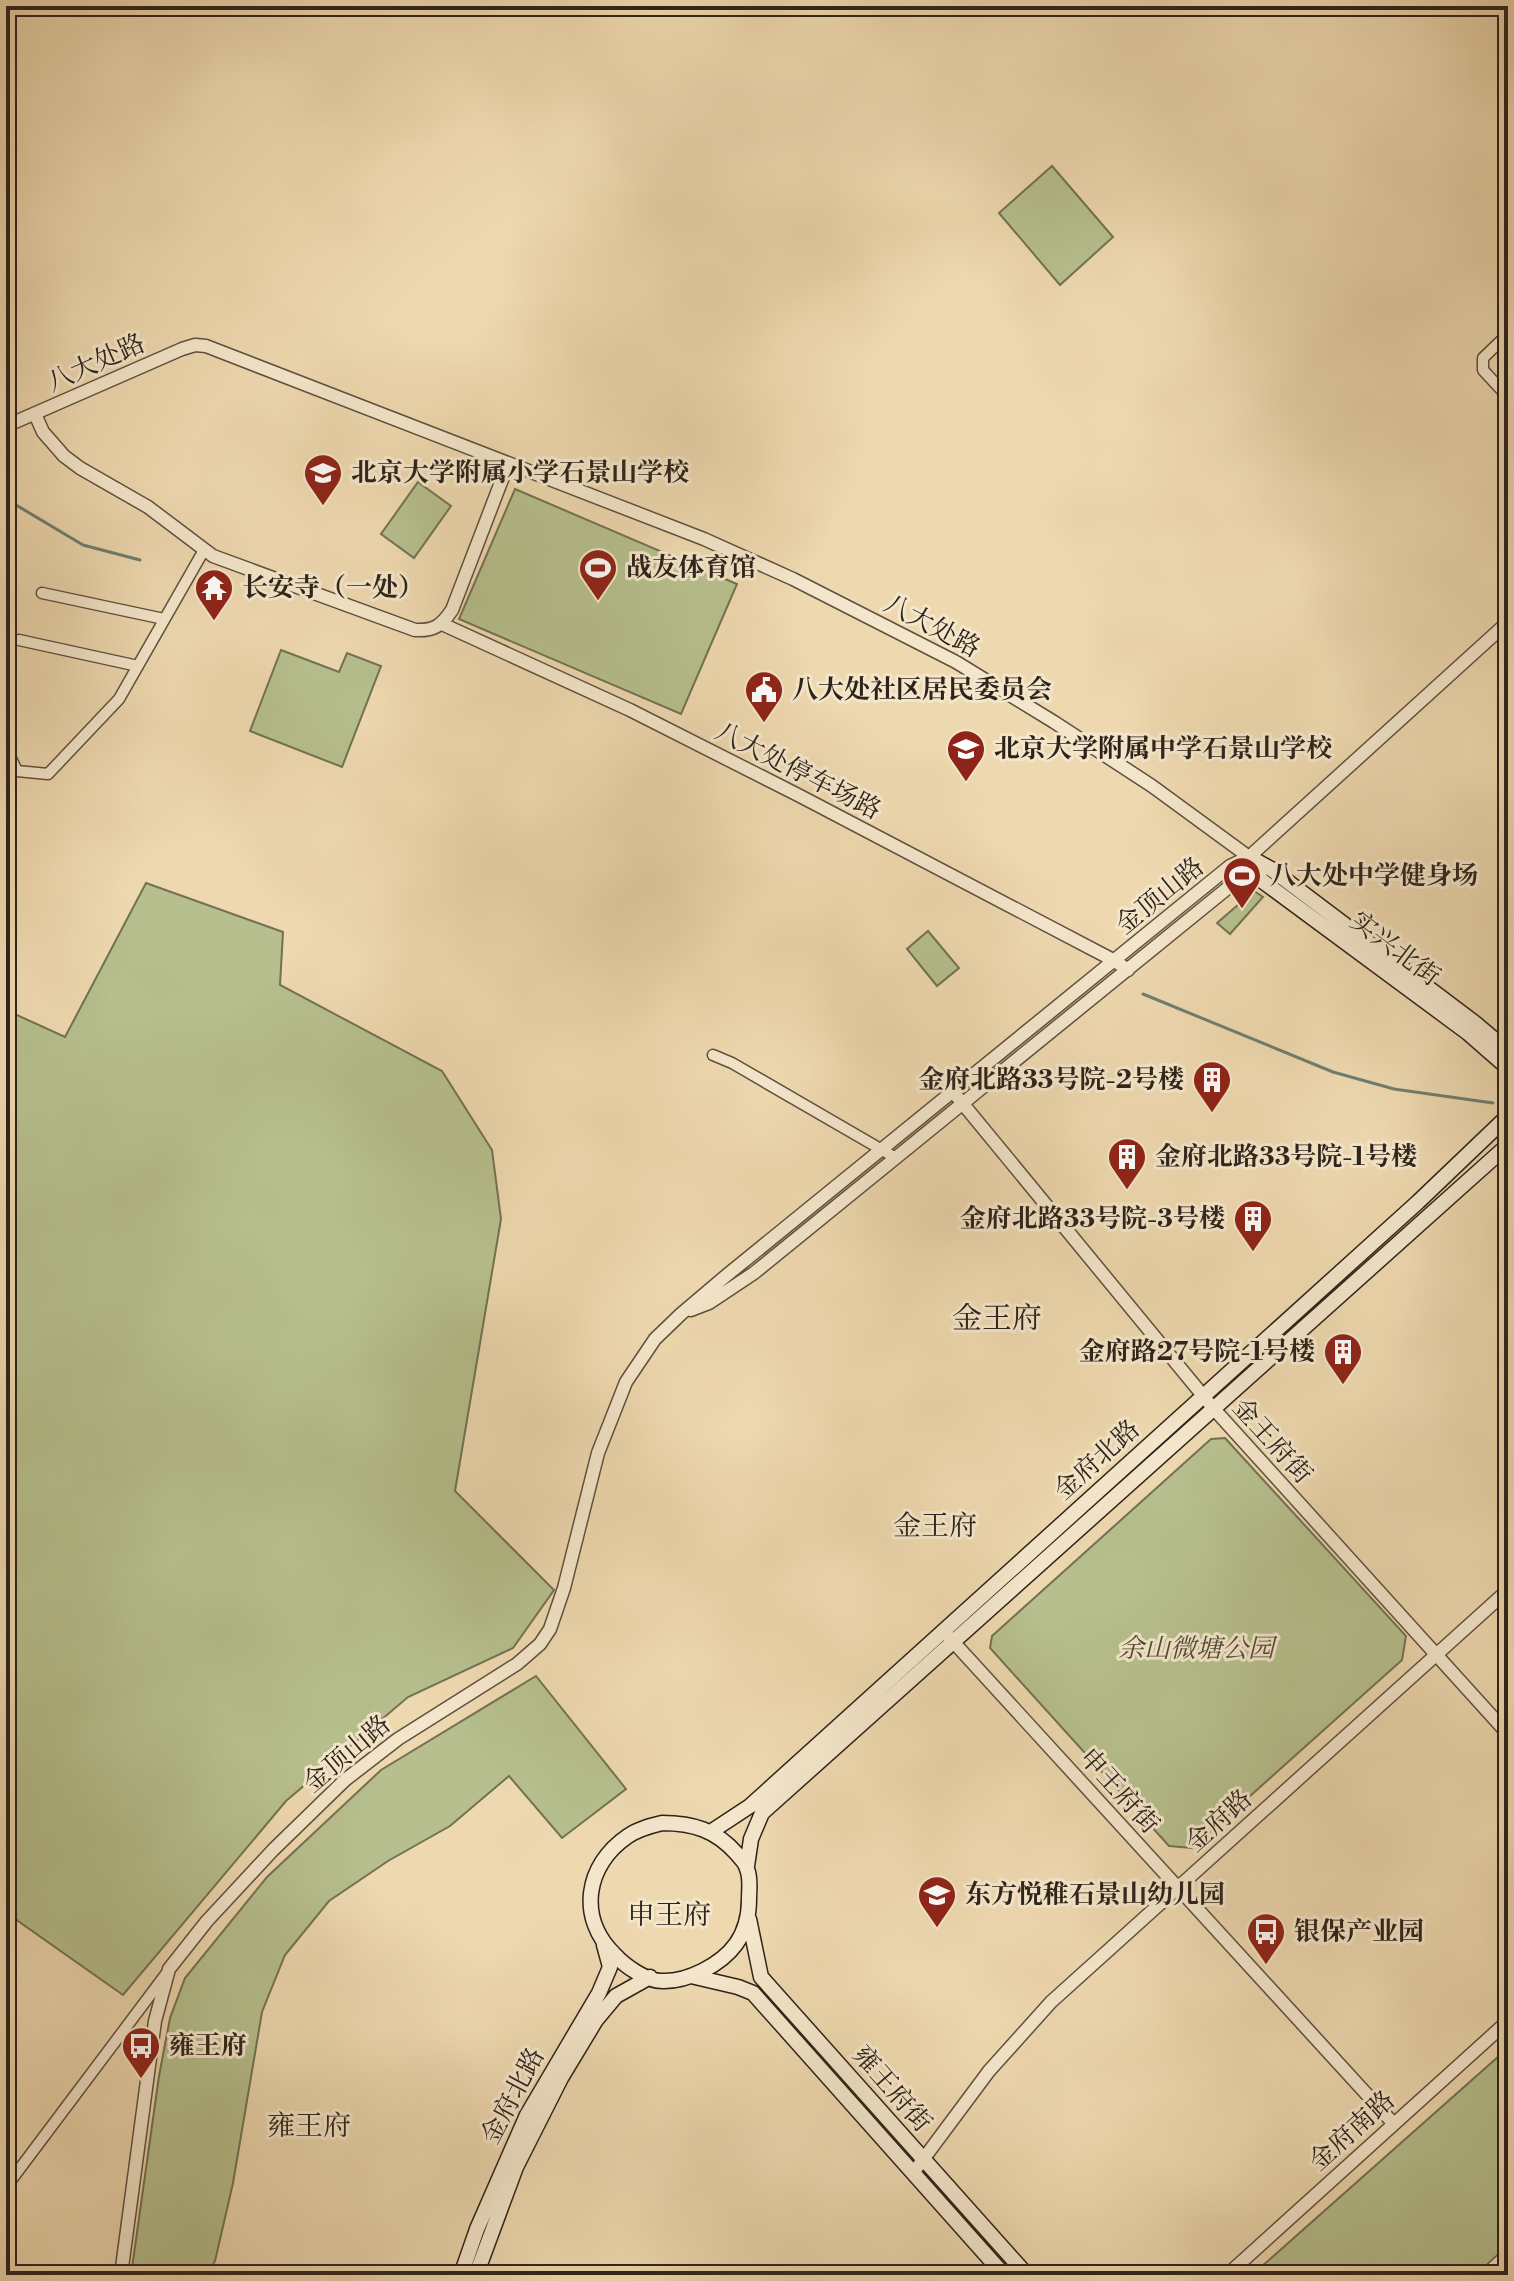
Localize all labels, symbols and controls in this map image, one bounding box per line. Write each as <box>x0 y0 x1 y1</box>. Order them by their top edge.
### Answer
street label: 八大处路 <box>42 327 150 399</box>
school or university icon: 北京大学附属小学石景山学校 <box>302 452 344 507</box>
place label: 北京大学附属小学石景山学校 <box>351 457 689 489</box>
sports icon: 战友体育馆 <box>577 547 619 602</box>
place label: 战友体育馆 <box>626 552 756 584</box>
temple icon: 长安寺（一处） <box>193 567 235 622</box>
place label: 长安寺（一处） <box>242 572 424 604</box>
street label: 八大处路 <box>879 587 985 665</box>
public building icon: 八大处社区居民委员会 <box>743 669 785 724</box>
place label: 八大处社区居民委员会 <box>792 674 1052 706</box>
street label: 八大处停车场路 <box>710 715 886 827</box>
school or university icon: 北京大学附属中学石景山学校 <box>945 728 987 783</box>
place label: 北京大学附属中学石景山学校 <box>994 733 1332 765</box>
street label: 金顶山路 <box>1110 851 1210 941</box>
sports icon: 八大处中学健身场 <box>1221 855 1263 910</box>
place label: 八大处中学健身场 <box>1270 860 1478 892</box>
street label: 实兴北街 <box>1344 905 1446 993</box>
building icon: 金府北路33号院-2号楼 <box>1191 1059 1233 1114</box>
place label: 金府北路33号院-2号楼 <box>918 1064 1184 1096</box>
building icon: 金府北路33号院-1号楼 <box>1106 1136 1148 1191</box>
place label: 金府北路33号院-1号楼 <box>1155 1141 1417 1173</box>
building icon: 金府北路33号院-3号楼 <box>1232 1198 1274 1253</box>
place label: 金府北路33号院-3号楼 <box>960 1203 1225 1235</box>
district label: 金王府 <box>952 1300 1042 1338</box>
building icon: 金府路27号院-1号楼 <box>1322 1331 1364 1386</box>
place label: 金府路27号院-1号楼 <box>1079 1336 1315 1368</box>
street label: 金王府街 <box>1225 1392 1319 1490</box>
street label: 金府北路 <box>1048 1413 1146 1507</box>
district label: 金王府 <box>893 1509 977 1544</box>
park label: 余山微塘公园 <box>1118 1633 1278 1665</box>
street label: 金顶山路 <box>297 1708 397 1800</box>
street label: 申王府街 <box>1072 1742 1166 1840</box>
street label: 金府路 <box>1179 1783 1259 1859</box>
school or university icon: 东方悦稚石景山幼儿园 <box>916 1874 958 1929</box>
place label: 东方悦稚石景山幼儿园 <box>965 1879 1225 1911</box>
district label: 申王府 <box>627 1898 711 1933</box>
bus stop icon: 银保产业园 <box>1245 1911 1287 1966</box>
place label: 银保产业园 <box>1294 1916 1424 1948</box>
bus stop icon: 雍王府 <box>120 2025 162 2080</box>
place label: 雍王府 <box>169 2030 247 2062</box>
street label: 雍王府街 <box>846 2039 938 2139</box>
street label: 金府北路 <box>474 2043 552 2149</box>
street label: 金府南路 <box>1303 2084 1401 2178</box>
district label: 雍王府 <box>267 2109 351 2144</box>

